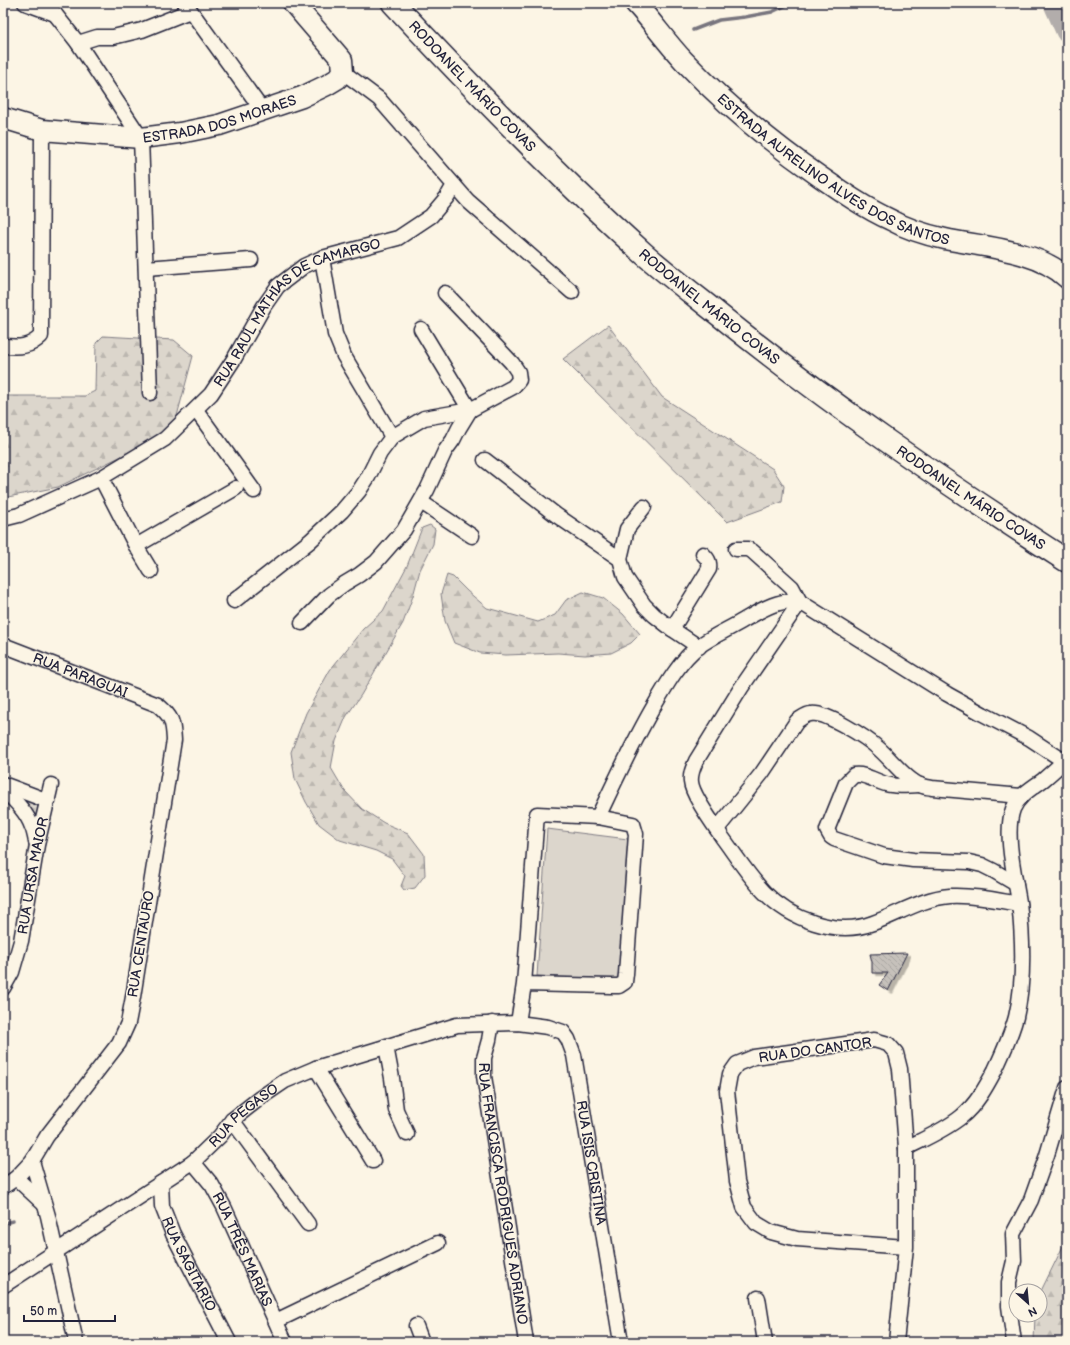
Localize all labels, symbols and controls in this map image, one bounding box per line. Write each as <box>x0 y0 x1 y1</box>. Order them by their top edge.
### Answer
street label: RODOANEL MÁRIO COVAS <box>405 17 540 155</box>
street label: ESTRADA AURELINO ALVES DOS SANTOS <box>714 90 951 248</box>
street label: ESTRADA DOS MORAES <box>142 91 298 146</box>
street label: RUA RAUL MATHIAS DE CAMARGO <box>210 234 383 390</box>
street label: RODOANEL MÁRIO COVAS <box>636 245 783 368</box>
street label: RODOANEL MÁRIO COVAS <box>893 442 1049 553</box>
street label: RUA PARAGUAI <box>31 649 130 701</box>
street label: RUA URSA MAIOR <box>14 815 52 936</box>
street label: RUA CENTAURO <box>124 889 158 999</box>
street label: RUA DO CANTOR <box>757 1034 873 1066</box>
street label: RUA FRANCISCA RODRIGUES ADRIANO <box>475 1063 532 1326</box>
street label: RUA PEGASO <box>205 1080 282 1151</box>
street label: RUA ISIS CRISTINA <box>573 1099 610 1227</box>
street label: RUA TRÊS MARIAS <box>209 1189 276 1309</box>
street label: RUA SAGITARIO <box>158 1214 220 1314</box>
north arrow <box>1008 1283 1048 1323</box>
scale bar <box>24 1297 115 1323</box>
text: 50 m <box>30 1304 57 1319</box>
text: N <box>1026 1304 1039 1319</box>

